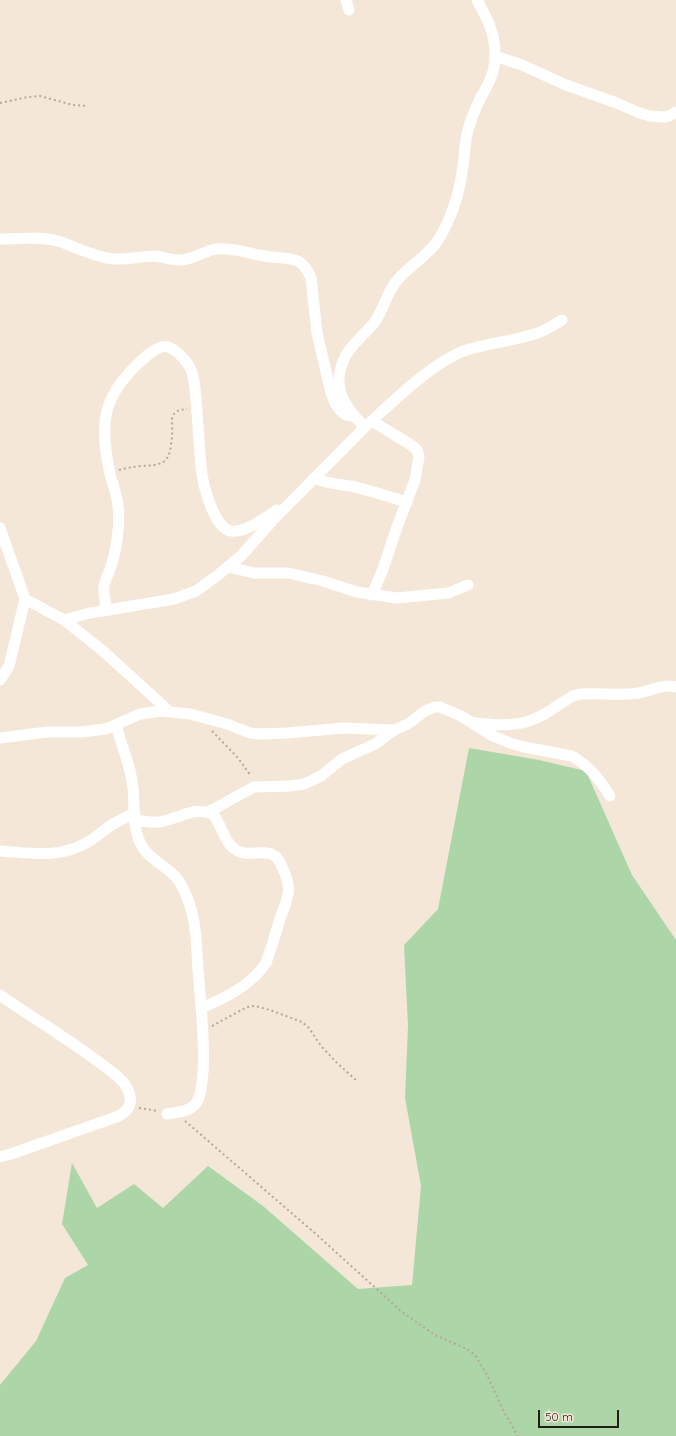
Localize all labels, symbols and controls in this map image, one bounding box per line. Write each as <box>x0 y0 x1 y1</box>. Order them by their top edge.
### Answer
scale bar <box>540 1402 621 1428</box>
text: 50 m <box>545 1409 573 1424</box>

